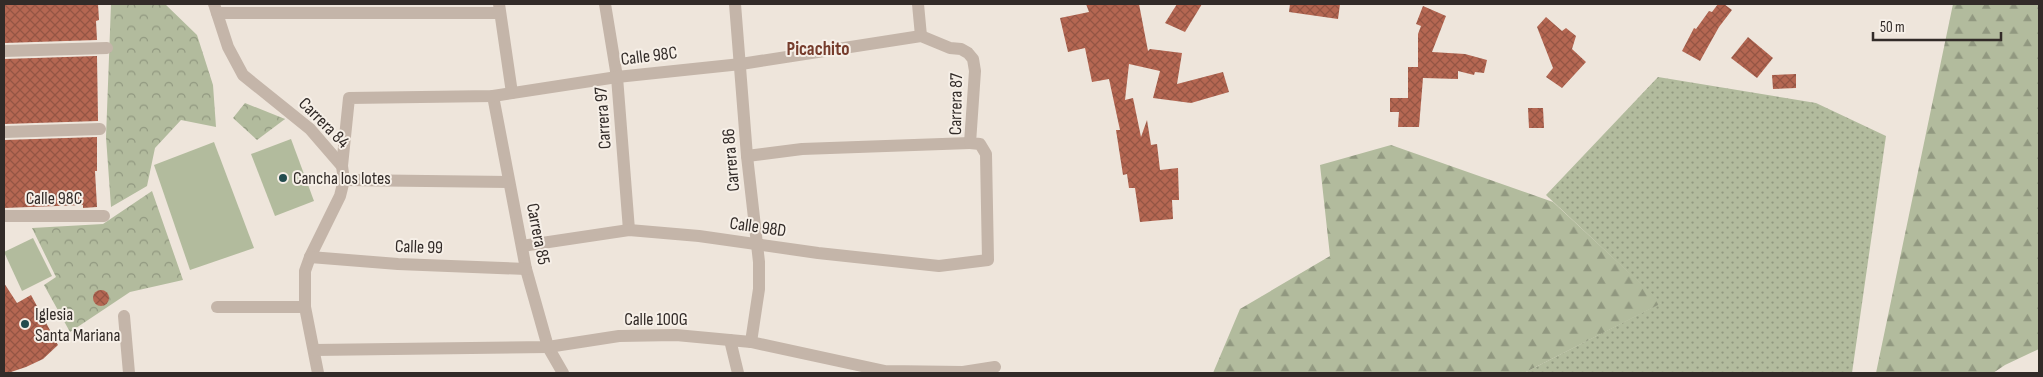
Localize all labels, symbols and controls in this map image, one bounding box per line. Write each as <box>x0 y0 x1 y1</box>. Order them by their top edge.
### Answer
scale bar <box>1873 10 2000 42</box>
text: 50 m <box>1880 18 1905 37</box>
district label: Picachito <box>787 38 849 61</box>
street label: Calle 98C <box>620 42 678 70</box>
street label: Carrera 87 <box>945 72 967 135</box>
street label: Carrera 97 <box>590 85 616 150</box>
street label: Carrera 84 <box>294 93 354 153</box>
street label: Carrera 86 <box>718 128 744 192</box>
place label: Cancha los lotes <box>293 168 391 189</box>
marker: Cancha los lotes <box>277 172 289 184</box>
street label: Calle 98C <box>26 188 82 209</box>
street label: Carrera 85 <box>522 201 554 267</box>
street label: Calle 98D <box>728 213 788 241</box>
street label: Calle 99 <box>395 236 443 258</box>
place label: Iglesia Santa Mariana <box>35 304 120 346</box>
street label: Calle 100G <box>624 309 688 330</box>
marker: Iglesia Santa Mariana <box>19 318 31 330</box>

